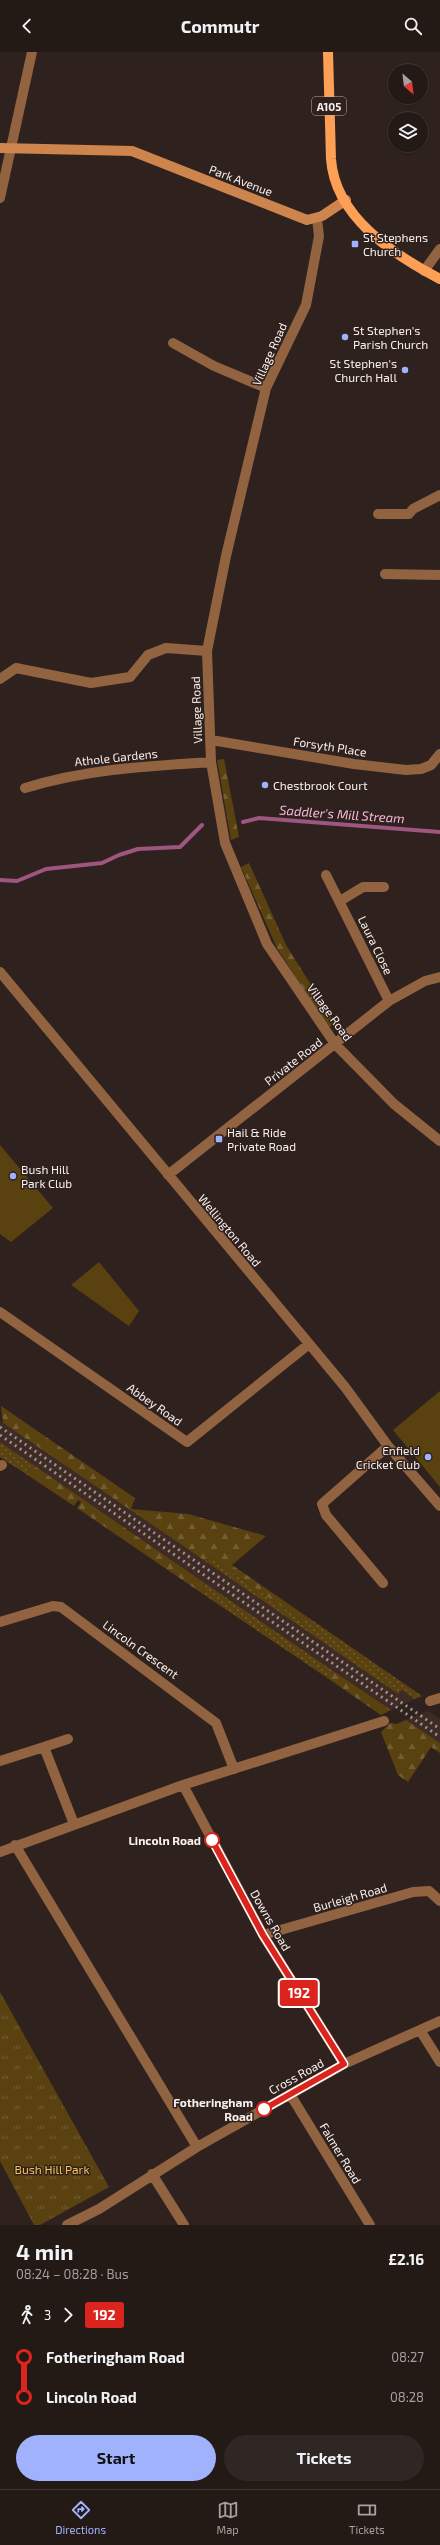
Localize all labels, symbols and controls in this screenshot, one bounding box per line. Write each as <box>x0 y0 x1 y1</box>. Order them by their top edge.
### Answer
icon: back <box>16 15 38 37</box>
text: Commutr <box>181 15 259 37</box>
icon: search <box>402 15 424 37</box>
north arrow <box>388 64 428 104</box>
map controls <box>388 64 428 152</box>
road number: A105 <box>312 97 346 115</box>
button: layers <box>388 112 428 152</box>
street label: Park Avenue <box>207 161 275 199</box>
place label: St Stephens Church <box>363 230 428 258</box>
marker: St Stephens Church <box>350 239 360 249</box>
street label: Village Road <box>249 320 289 388</box>
place label: St Stephen's Parish Church <box>353 323 428 351</box>
marker: St Stephen's Parish Church <box>340 332 350 342</box>
place label: St Stephen's Church Hall <box>330 356 397 384</box>
marker: St Stephen's Church Hall <box>400 365 410 375</box>
street label: Village Road <box>188 676 204 744</box>
street label: Forsyth Place <box>292 733 368 759</box>
street label: Athole Gardens <box>74 746 158 768</box>
place label: Chestbrook Court <box>273 778 368 792</box>
marker: Chestbrook Court <box>260 780 270 790</box>
water label: Saddler's Mill Stream <box>279 802 405 826</box>
street label: Laura Close <box>356 913 396 977</box>
street label: Village Road <box>305 981 355 1043</box>
street label: Private Road <box>261 1034 325 1088</box>
place label: Hail & Ride Private Road <box>227 1125 296 1153</box>
marker: Hail & Ride Private Road <box>214 1134 224 1144</box>
place label: Bush Hill Park Club <box>21 1162 72 1190</box>
marker: Bush Hill Park Club <box>8 1171 18 1181</box>
street label: Wellington Road <box>196 1191 264 1269</box>
street label: Abbey Road <box>125 1380 185 1428</box>
place label: Enfield Cricket Club <box>356 1443 420 1471</box>
marker: Enfield Cricket Club <box>423 1452 433 1462</box>
street label: Lincoln Crescent <box>101 1617 182 1681</box>
marker: Lincoln Road <box>204 1832 220 1848</box>
place label: Lincoln Road <box>128 1833 201 1847</box>
street label: Burleigh Road <box>312 1880 388 1914</box>
street label: Downs Road <box>248 1887 294 1953</box>
line badge: 192 <box>276 1980 322 2006</box>
text: 192 <box>288 1984 310 2001</box>
street label: Cross Road <box>266 2055 326 2097</box>
place label: Fotheringham Road <box>173 2095 253 2123</box>
marker: Fotheringham Road <box>256 2101 272 2117</box>
street label: Falmer Road <box>317 2120 365 2186</box>
park label: Bush Hill Park <box>14 2162 90 2176</box>
text: 4 min <box>16 2238 73 2264</box>
text: £2.16 <box>388 2250 424 2268</box>
text: 08:24 – 08:28 · Bus <box>16 2266 129 2282</box>
icon: walk <box>16 2304 38 2326</box>
icon: forward <box>57 2304 79 2326</box>
text: 192 <box>93 2306 116 2323</box>
text: 3 <box>44 2307 51 2323</box>
text: Fotheringham Road <box>46 2348 185 2366</box>
text: 08:27 <box>391 2349 424 2365</box>
text: Lincoln Road <box>46 2388 137 2406</box>
text: 08:28 <box>390 2389 424 2405</box>
button: Start <box>16 2435 216 2481</box>
button: Tickets <box>224 2435 424 2481</box>
tab: Directions <box>55 2499 106 2536</box>
tab: Map <box>217 2499 239 2536</box>
tab: Tickets <box>349 2499 385 2536</box>

